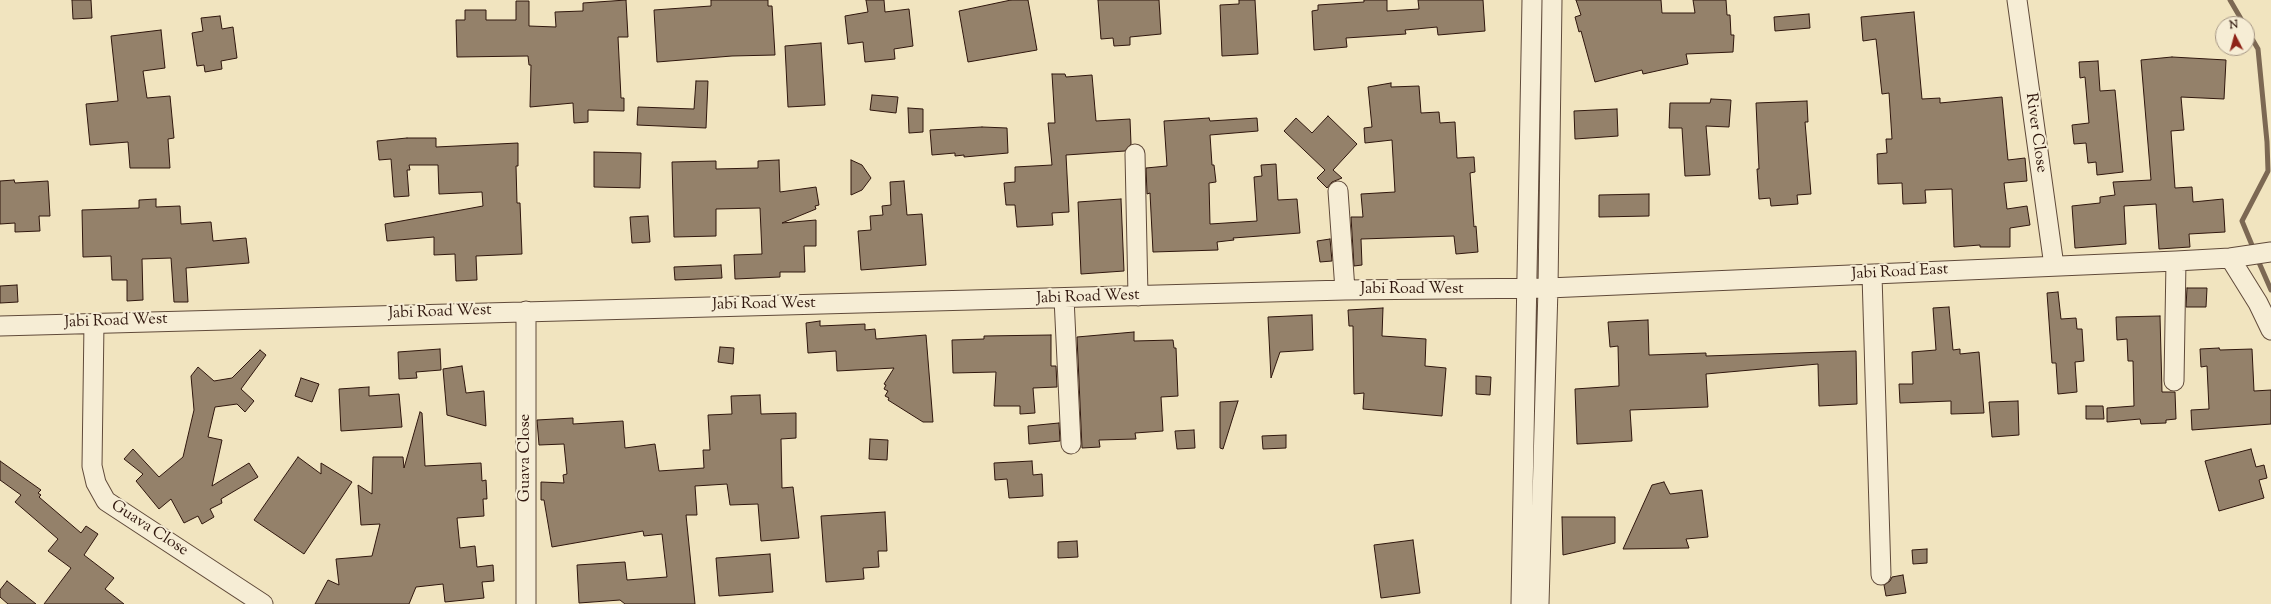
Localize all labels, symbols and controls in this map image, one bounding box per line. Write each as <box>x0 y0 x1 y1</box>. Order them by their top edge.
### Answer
north arrow <box>2215 16 2255 56</box>
text: N <box>2229 17 2239 33</box>
street label: River Close <box>2020 92 2050 174</box>
street label: Jabi Road East <box>1851 261 1949 285</box>
street label: Jabi Road West <box>1360 280 1464 300</box>
street label: Jabi Road West <box>1036 287 1140 309</box>
street label: Jabi Road West <box>712 294 816 316</box>
street label: Jabi Road West <box>388 302 492 324</box>
street label: Jabi Road West <box>64 311 168 333</box>
street label: Guava Close <box>516 414 536 502</box>
street label: Guava Close <box>107 497 191 561</box>

